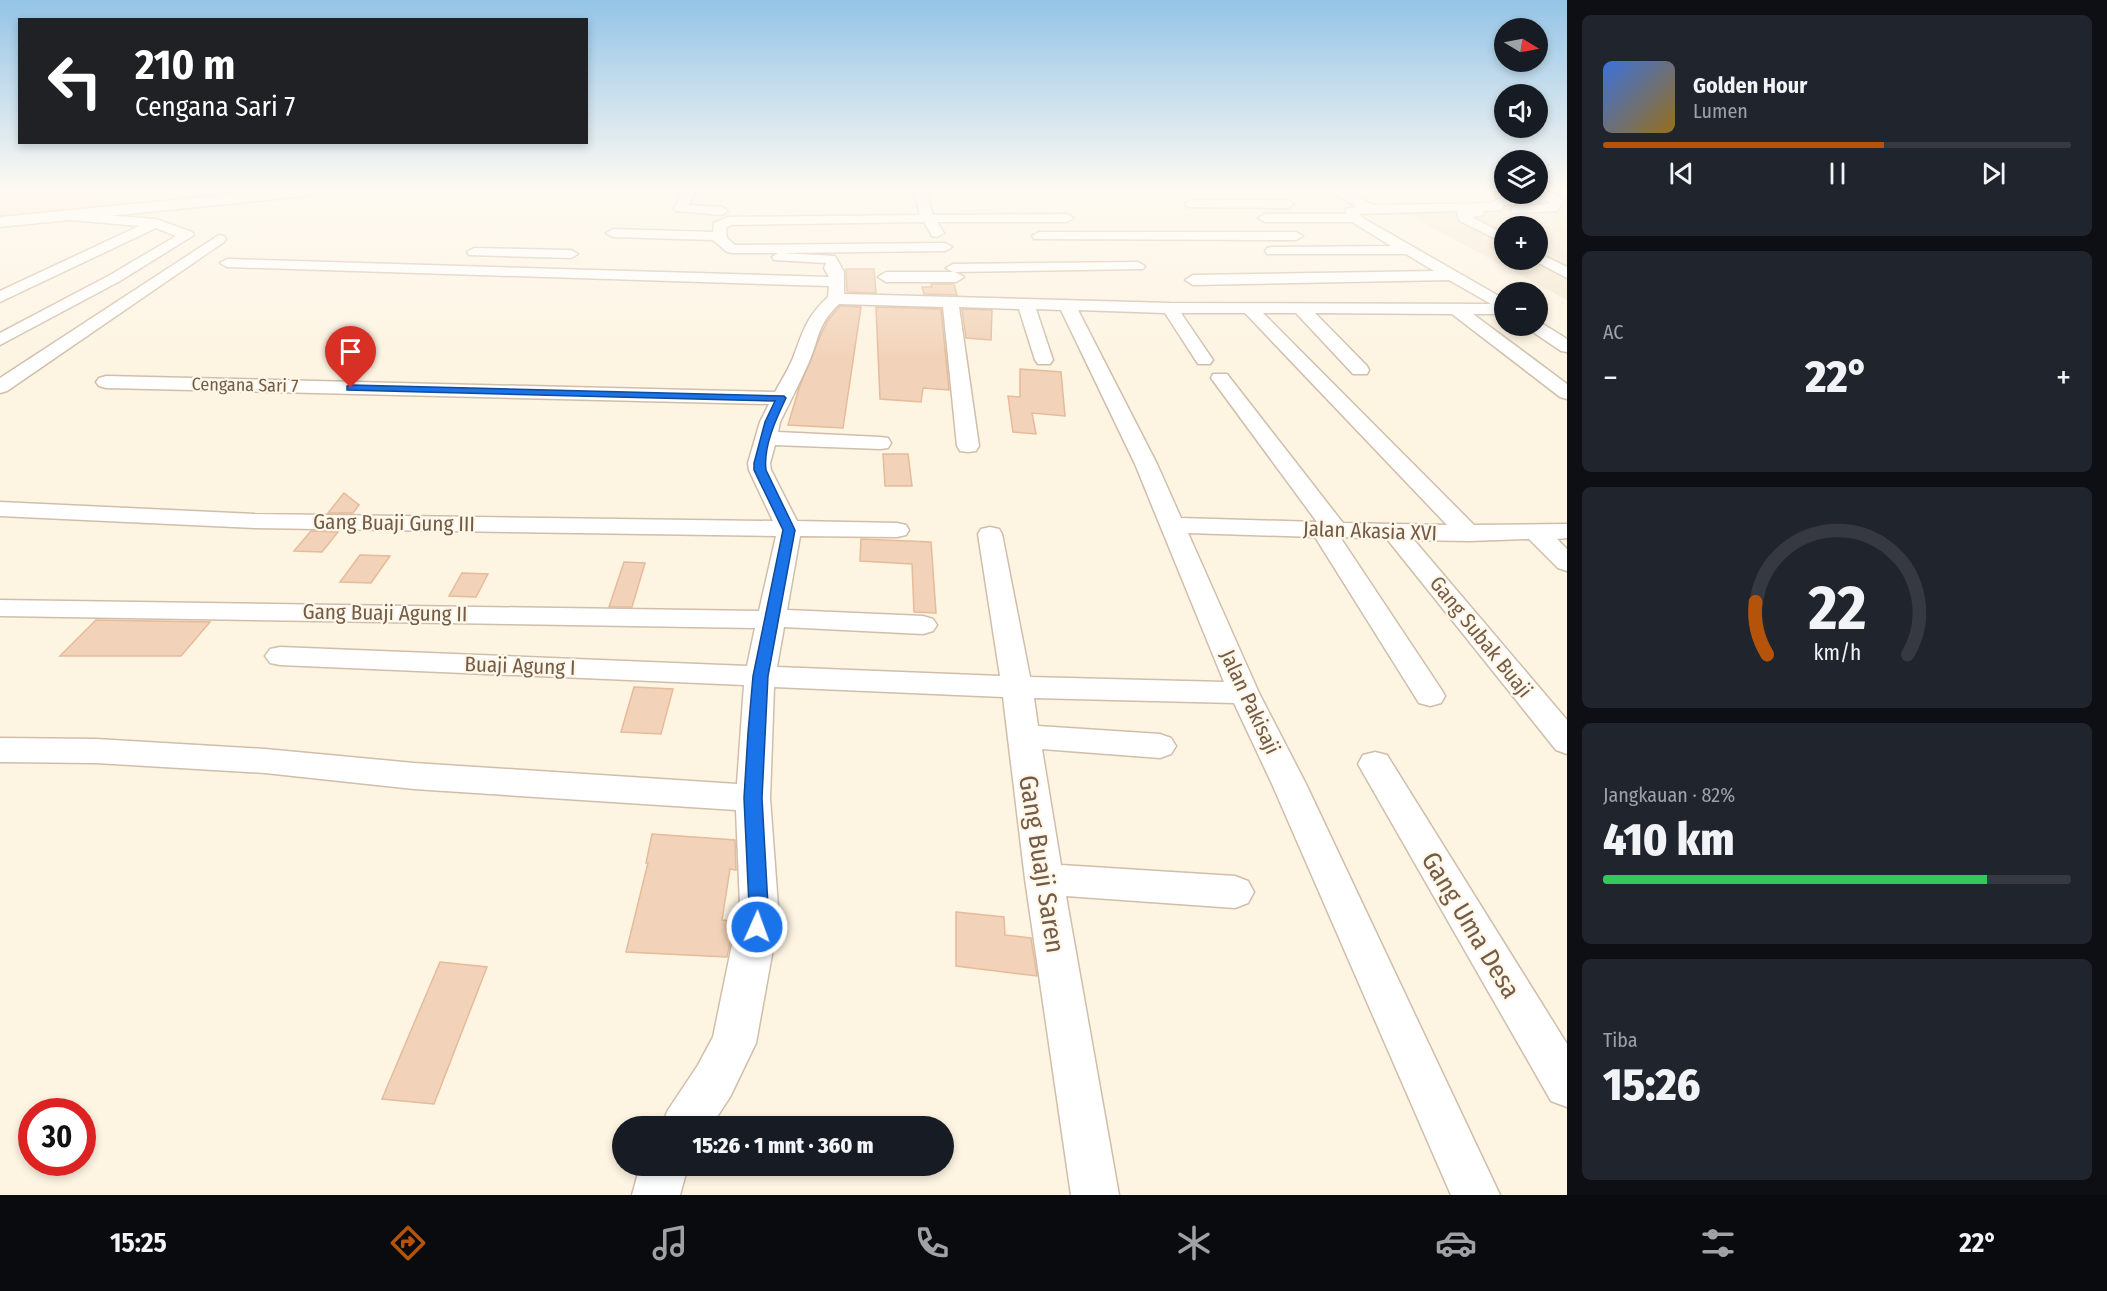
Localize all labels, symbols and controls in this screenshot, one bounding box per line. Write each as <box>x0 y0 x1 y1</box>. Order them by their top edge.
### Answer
north arrow <box>1494 18 1548 72</box>
map controls <box>1494 18 1548 336</box>
text: 210 m <box>135 40 235 90</box>
icon: left <box>36 42 114 120</box>
text: Golden Hour <box>1693 72 1807 99</box>
button: sound <box>1494 84 1548 138</box>
text: Cengana Sari 7 <box>135 91 295 123</box>
text: Lumen <box>1693 99 1748 123</box>
button: layers <box>1494 150 1548 204</box>
icon: previous <box>1665 157 1698 190</box>
icon: pause <box>1821 157 1854 190</box>
icon: next <box>1977 157 2010 190</box>
button: + <box>1494 216 1548 270</box>
button: − <box>1494 282 1548 336</box>
text: AC <box>1603 320 1623 344</box>
pin <box>325 326 376 388</box>
icon: arrive <box>334 335 367 368</box>
text: 22° <box>1805 350 1869 404</box>
text: − <box>1603 358 1618 398</box>
text: + <box>2056 358 2071 398</box>
street label: Cengana Sari 7 <box>191 373 299 397</box>
street label: Gang Buaji Gung III <box>313 509 475 537</box>
street label: Jalan Akasia XVI <box>1303 516 1437 546</box>
street label: Gang Subak Buaji <box>1424 571 1538 703</box>
text: 22 <box>1807 571 1866 646</box>
street label: Gang Buaji Agung II <box>302 599 468 627</box>
text: km/h <box>1813 640 1861 666</box>
street label: Jalan Pakisaji <box>1214 646 1286 758</box>
street label: Buaji Agung I <box>464 651 576 681</box>
street label: Gang Buaji Saren <box>1012 773 1071 955</box>
text: Jangkauan · 82% <box>1603 783 1735 807</box>
text: 410 km <box>1603 813 1735 867</box>
street label: Gang Uma Desa <box>1415 846 1526 1004</box>
position arrow <box>725 895 789 959</box>
text: Tiba <box>1603 1028 1638 1052</box>
text: 15:26 <box>1603 1058 1701 1112</box>
speed limit sign: 30 <box>18 1098 96 1176</box>
text: 15:26 · 1 mnt · 360 m <box>692 1132 874 1159</box>
icon: directions <box>387 1222 429 1264</box>
icon: music <box>649 1222 691 1264</box>
icon: phone <box>911 1222 953 1264</box>
icon: climate <box>1173 1222 1215 1264</box>
icon: car <box>1435 1222 1477 1264</box>
icon: filters <box>1697 1222 1739 1264</box>
text: 15:25 <box>110 1227 167 1259</box>
text: 22° <box>1959 1227 1997 1259</box>

